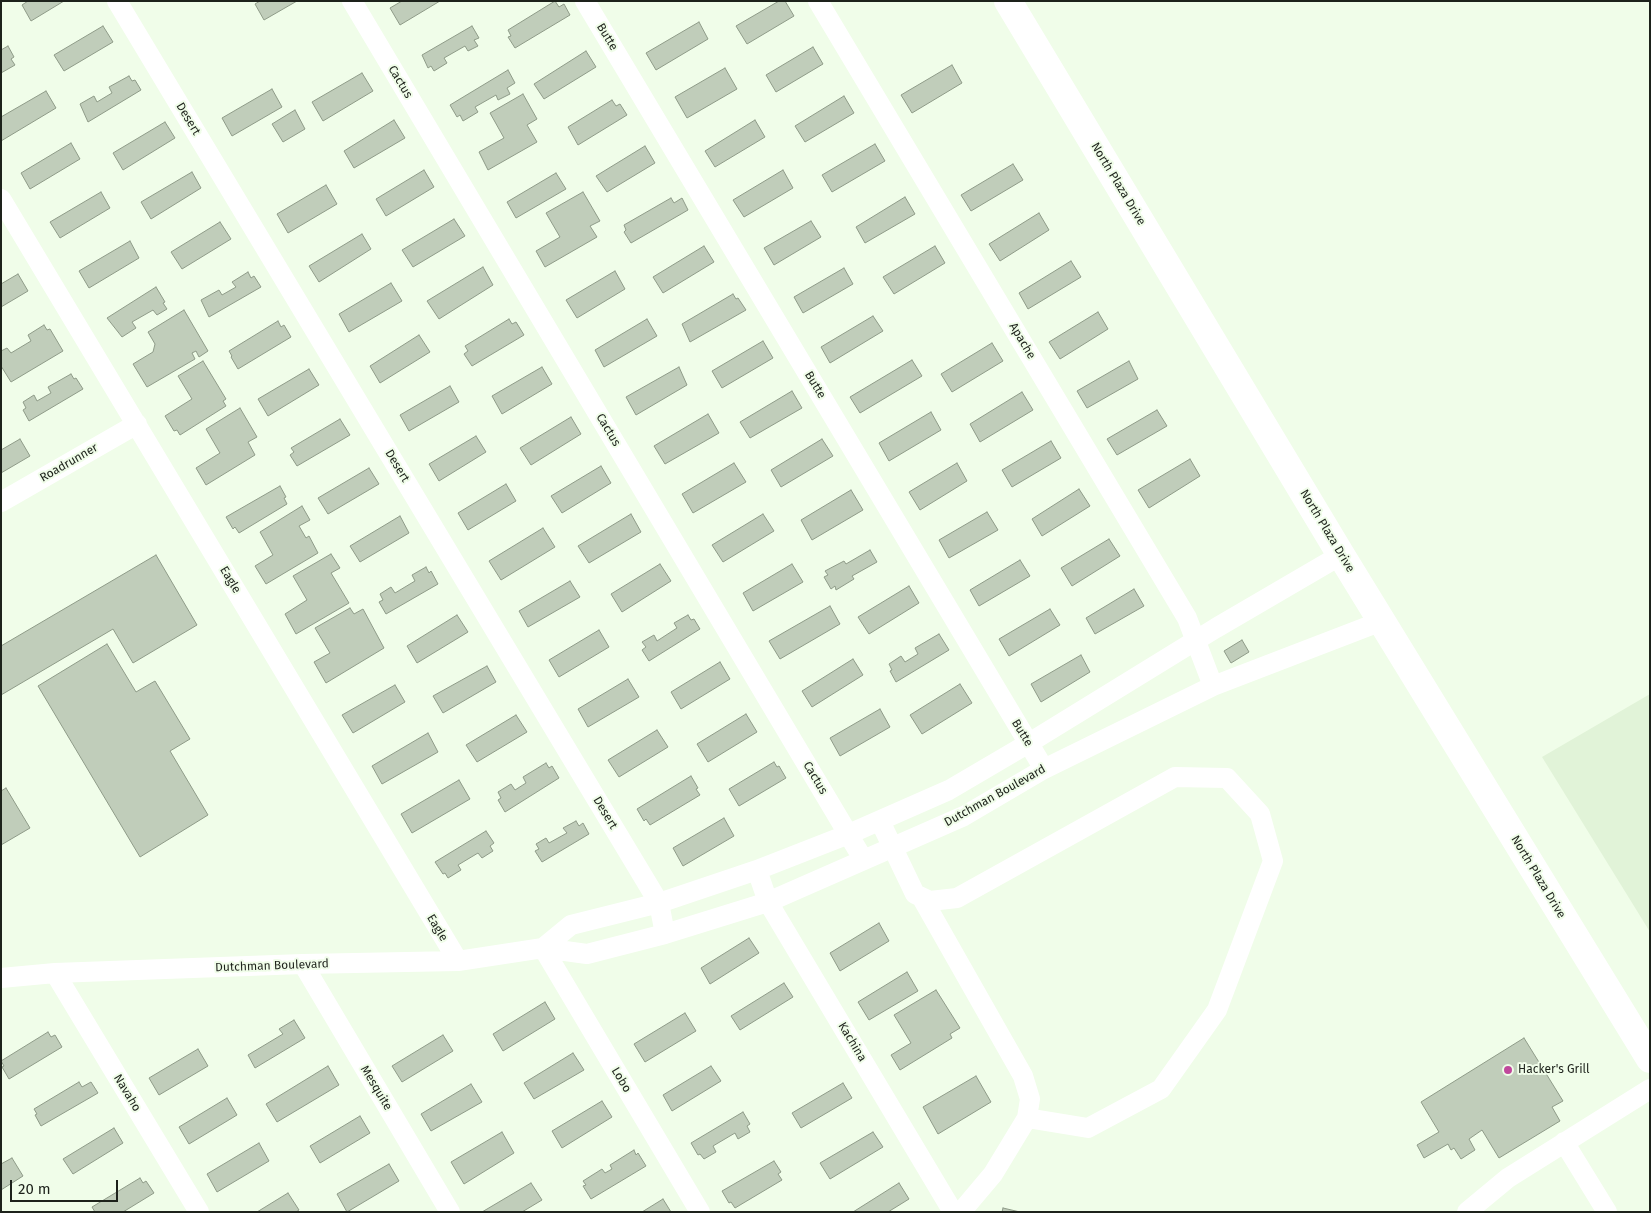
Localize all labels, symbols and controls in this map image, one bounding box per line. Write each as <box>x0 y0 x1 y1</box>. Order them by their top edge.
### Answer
street label: Butte <box>593 21 621 53</box>
street label: Cactus <box>385 63 415 101</box>
street label: Desert <box>173 100 203 138</box>
street label: North Plaza Drive <box>1088 140 1148 228</box>
street label: Apache <box>1006 320 1038 362</box>
street label: Butte <box>801 369 829 401</box>
street label: Cactus <box>593 411 623 449</box>
street label: Roadrunner <box>37 441 101 485</box>
street label: Desert <box>382 447 412 485</box>
street label: North Plaza Drive <box>1297 487 1357 575</box>
street label: Eagle <box>216 564 244 596</box>
street label: Butte <box>1008 717 1036 749</box>
street label: Cactus <box>800 759 830 797</box>
street label: Dutchman Boulevard <box>942 762 1048 830</box>
street label: Desert <box>590 794 620 832</box>
street label: North Plaza Drive <box>1508 833 1568 921</box>
street label: Eagle <box>423 912 451 944</box>
street label: Dutchman Boulevard <box>215 957 329 975</box>
street label: Kachina <box>835 1020 869 1064</box>
street label: Mesquite <box>357 1063 395 1113</box>
place label: Hacker's Grill <box>1518 1063 1590 1077</box>
marker: Hacker's Grill <box>1502 1064 1514 1076</box>
street label: Lobo <box>608 1065 634 1095</box>
street label: Navaho <box>110 1072 144 1114</box>
scale bar <box>12 1170 120 1202</box>
text: 20 m <box>18 1180 51 1198</box>

